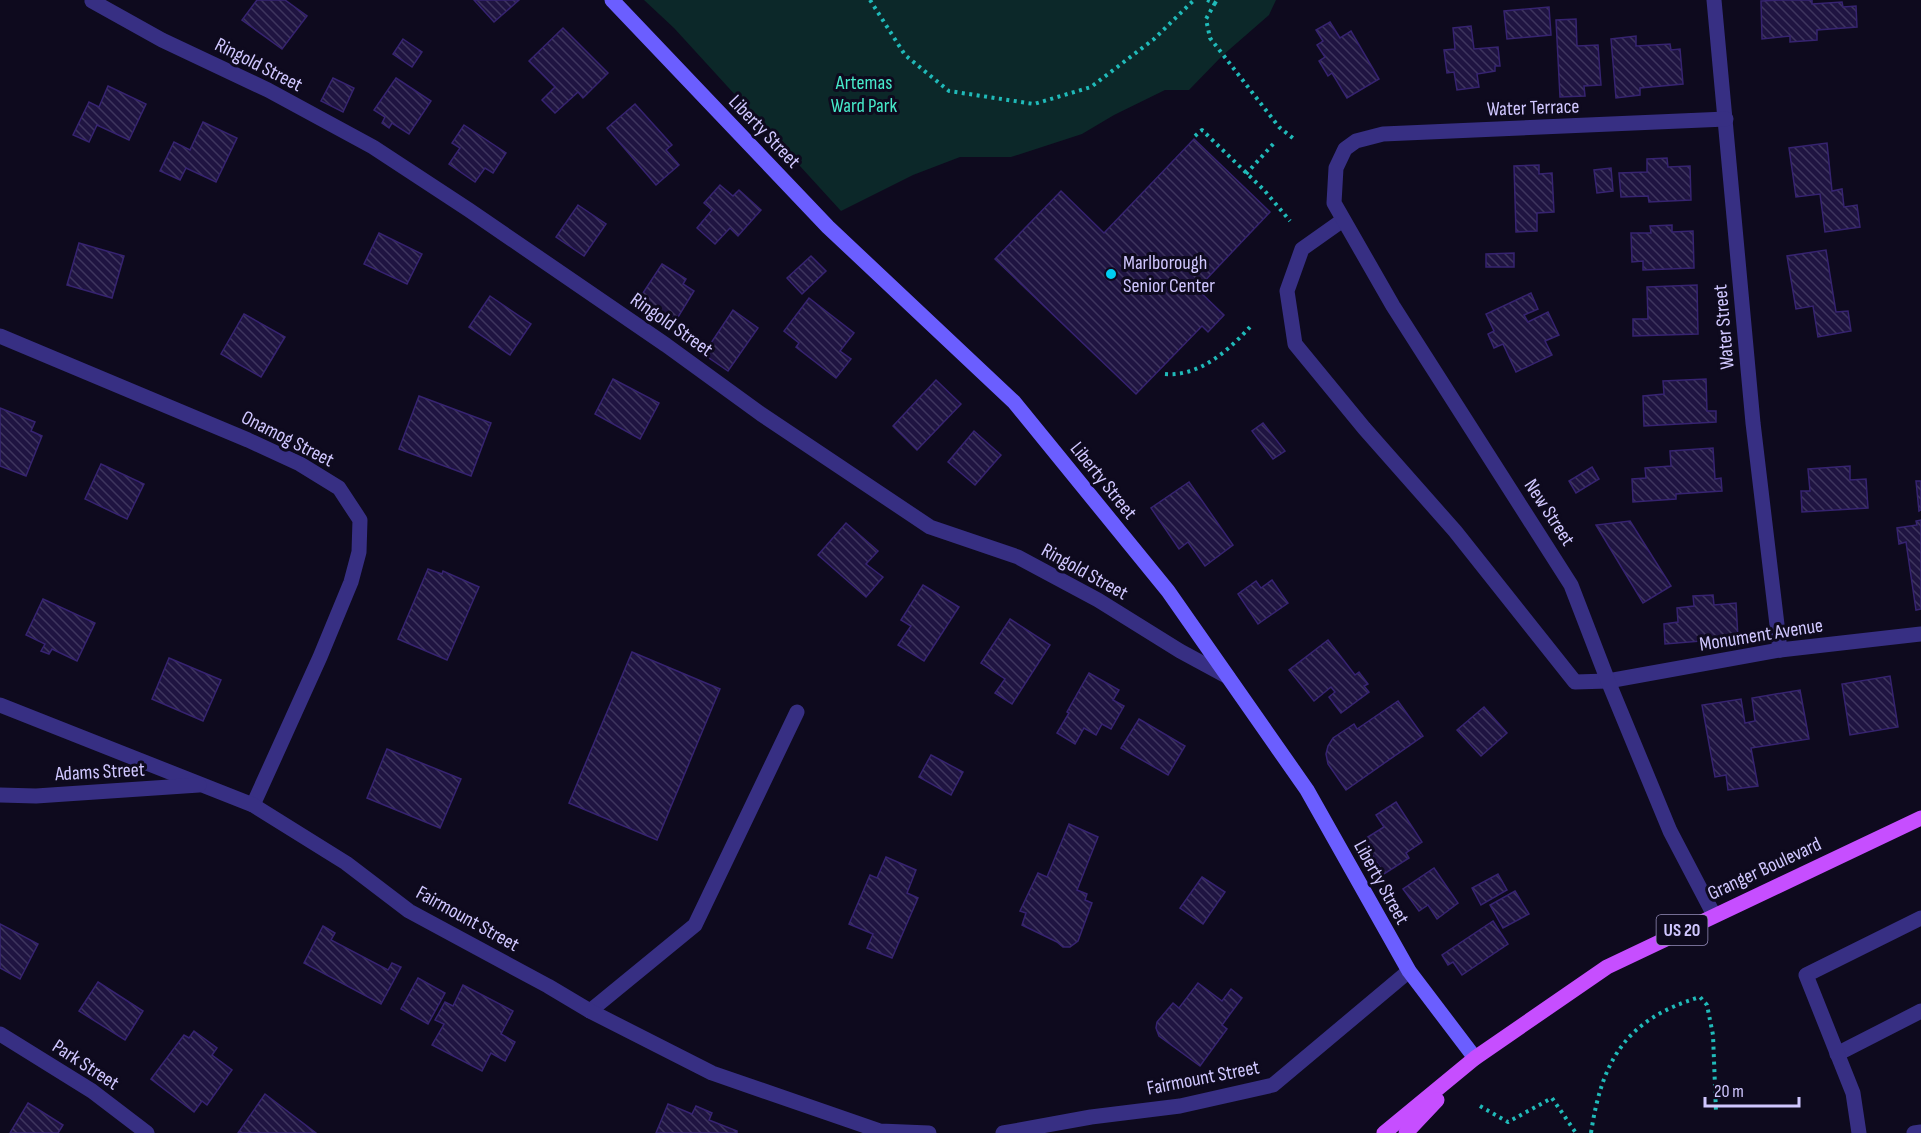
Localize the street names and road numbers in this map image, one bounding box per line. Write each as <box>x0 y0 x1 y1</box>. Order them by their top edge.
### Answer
street label: Ringold Street <box>211 33 306 97</box>
street label: Liberty Street <box>723 90 805 173</box>
street label: Water Terrace <box>1486 94 1580 122</box>
street label: Water Street <box>1708 283 1740 370</box>
street label: Ringold Street <box>626 288 717 362</box>
street label: Onamog Street <box>237 405 338 472</box>
street label: Liberty Street <box>1065 437 1142 524</box>
street label: New Street <box>1519 475 1580 550</box>
street label: Ringold Street <box>1037 538 1132 605</box>
street label: Monument Avenue <box>1698 613 1825 657</box>
street label: Adams Street <box>54 758 145 786</box>
street label: Granger Boulevard <box>1704 832 1825 906</box>
street label: Liberty Street <box>1348 836 1414 929</box>
street label: Fairmount Street <box>412 881 523 957</box>
road number: US 20 <box>1656 915 1708 945</box>
street label: Park Street <box>48 1034 123 1095</box>
street label: Fairmount Street <box>1145 1055 1261 1101</box>

